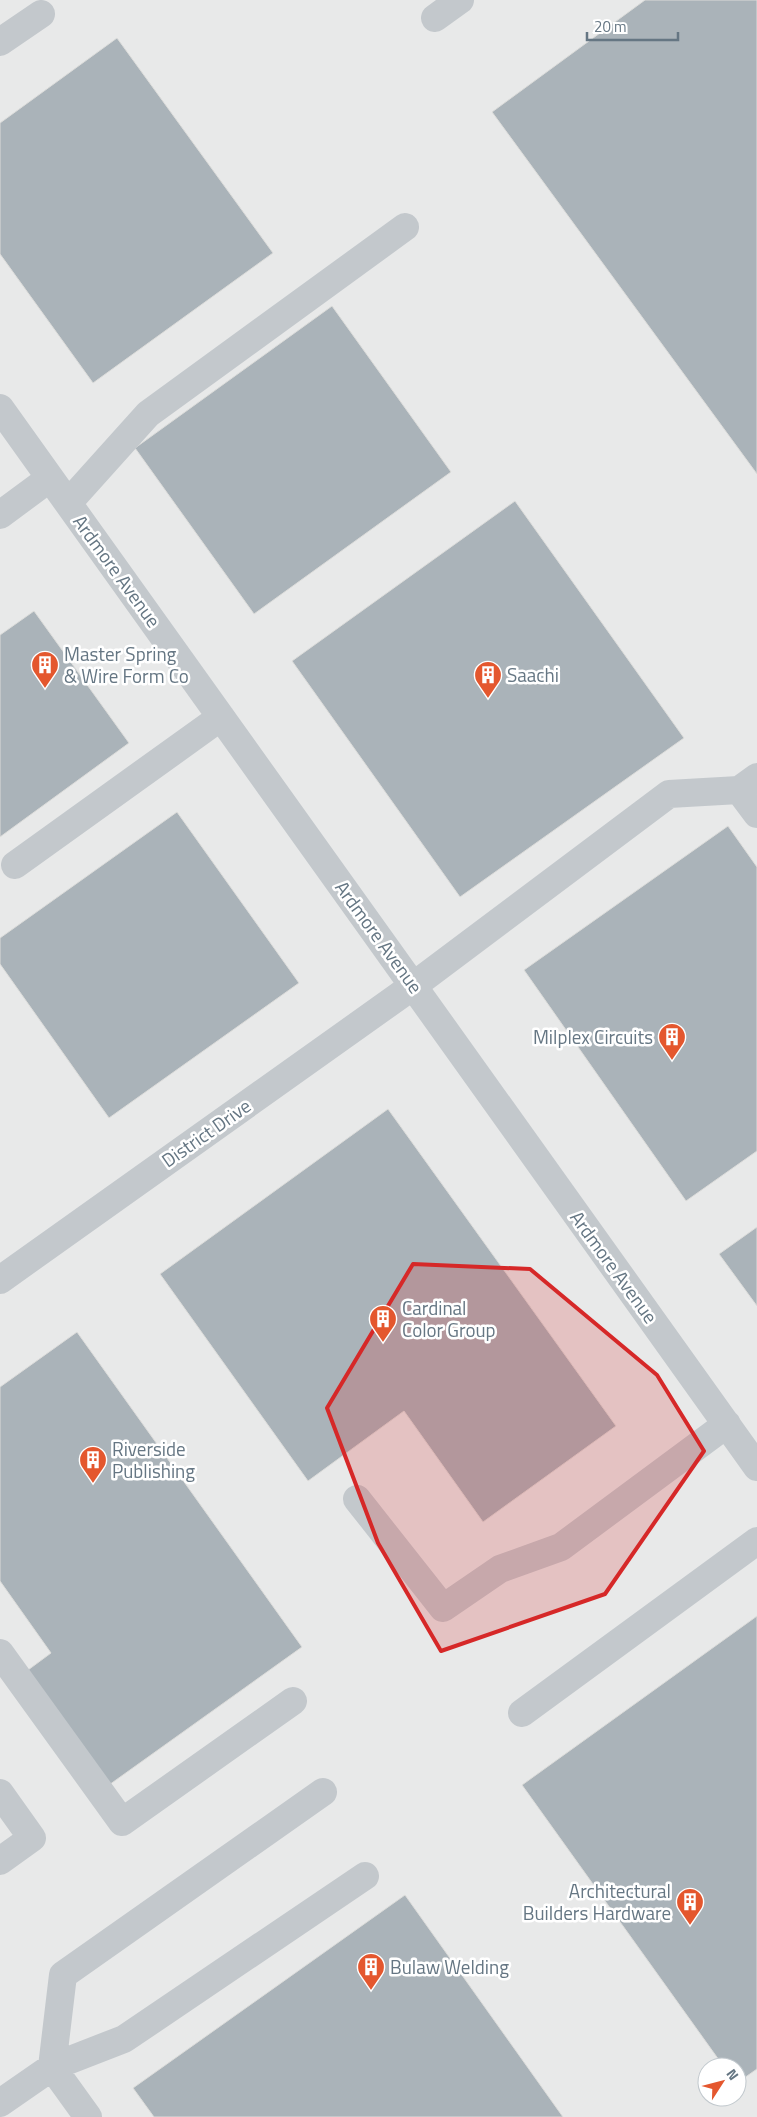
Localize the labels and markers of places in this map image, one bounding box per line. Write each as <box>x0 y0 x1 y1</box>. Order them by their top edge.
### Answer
place label: Master Spring & Wire Form Co <box>64 639 189 690</box>
building icon: Master Spring & Wire Form Co <box>30 650 60 689</box>
building icon: Saachi <box>473 660 503 699</box>
place label: Saachi <box>507 660 559 689</box>
place label: Milplex Circuits <box>533 1022 653 1051</box>
building icon: Milplex Circuits <box>657 1022 687 1061</box>
place label: Cardinal Color Group <box>402 1293 496 1344</box>
building icon: Cardinal Color Group <box>368 1304 398 1343</box>
place label: Riverside Publishing <box>112 1434 195 1485</box>
building icon: Riverside Publishing <box>78 1445 108 1484</box>
place label: Architectural Builders Hardware <box>523 1876 671 1927</box>
building icon: Architectural Builders Hardware <box>675 1887 705 1926</box>
building icon: Bulaw Welding <box>356 1952 386 1991</box>
place label: Bulaw Welding <box>390 1952 509 1981</box>

